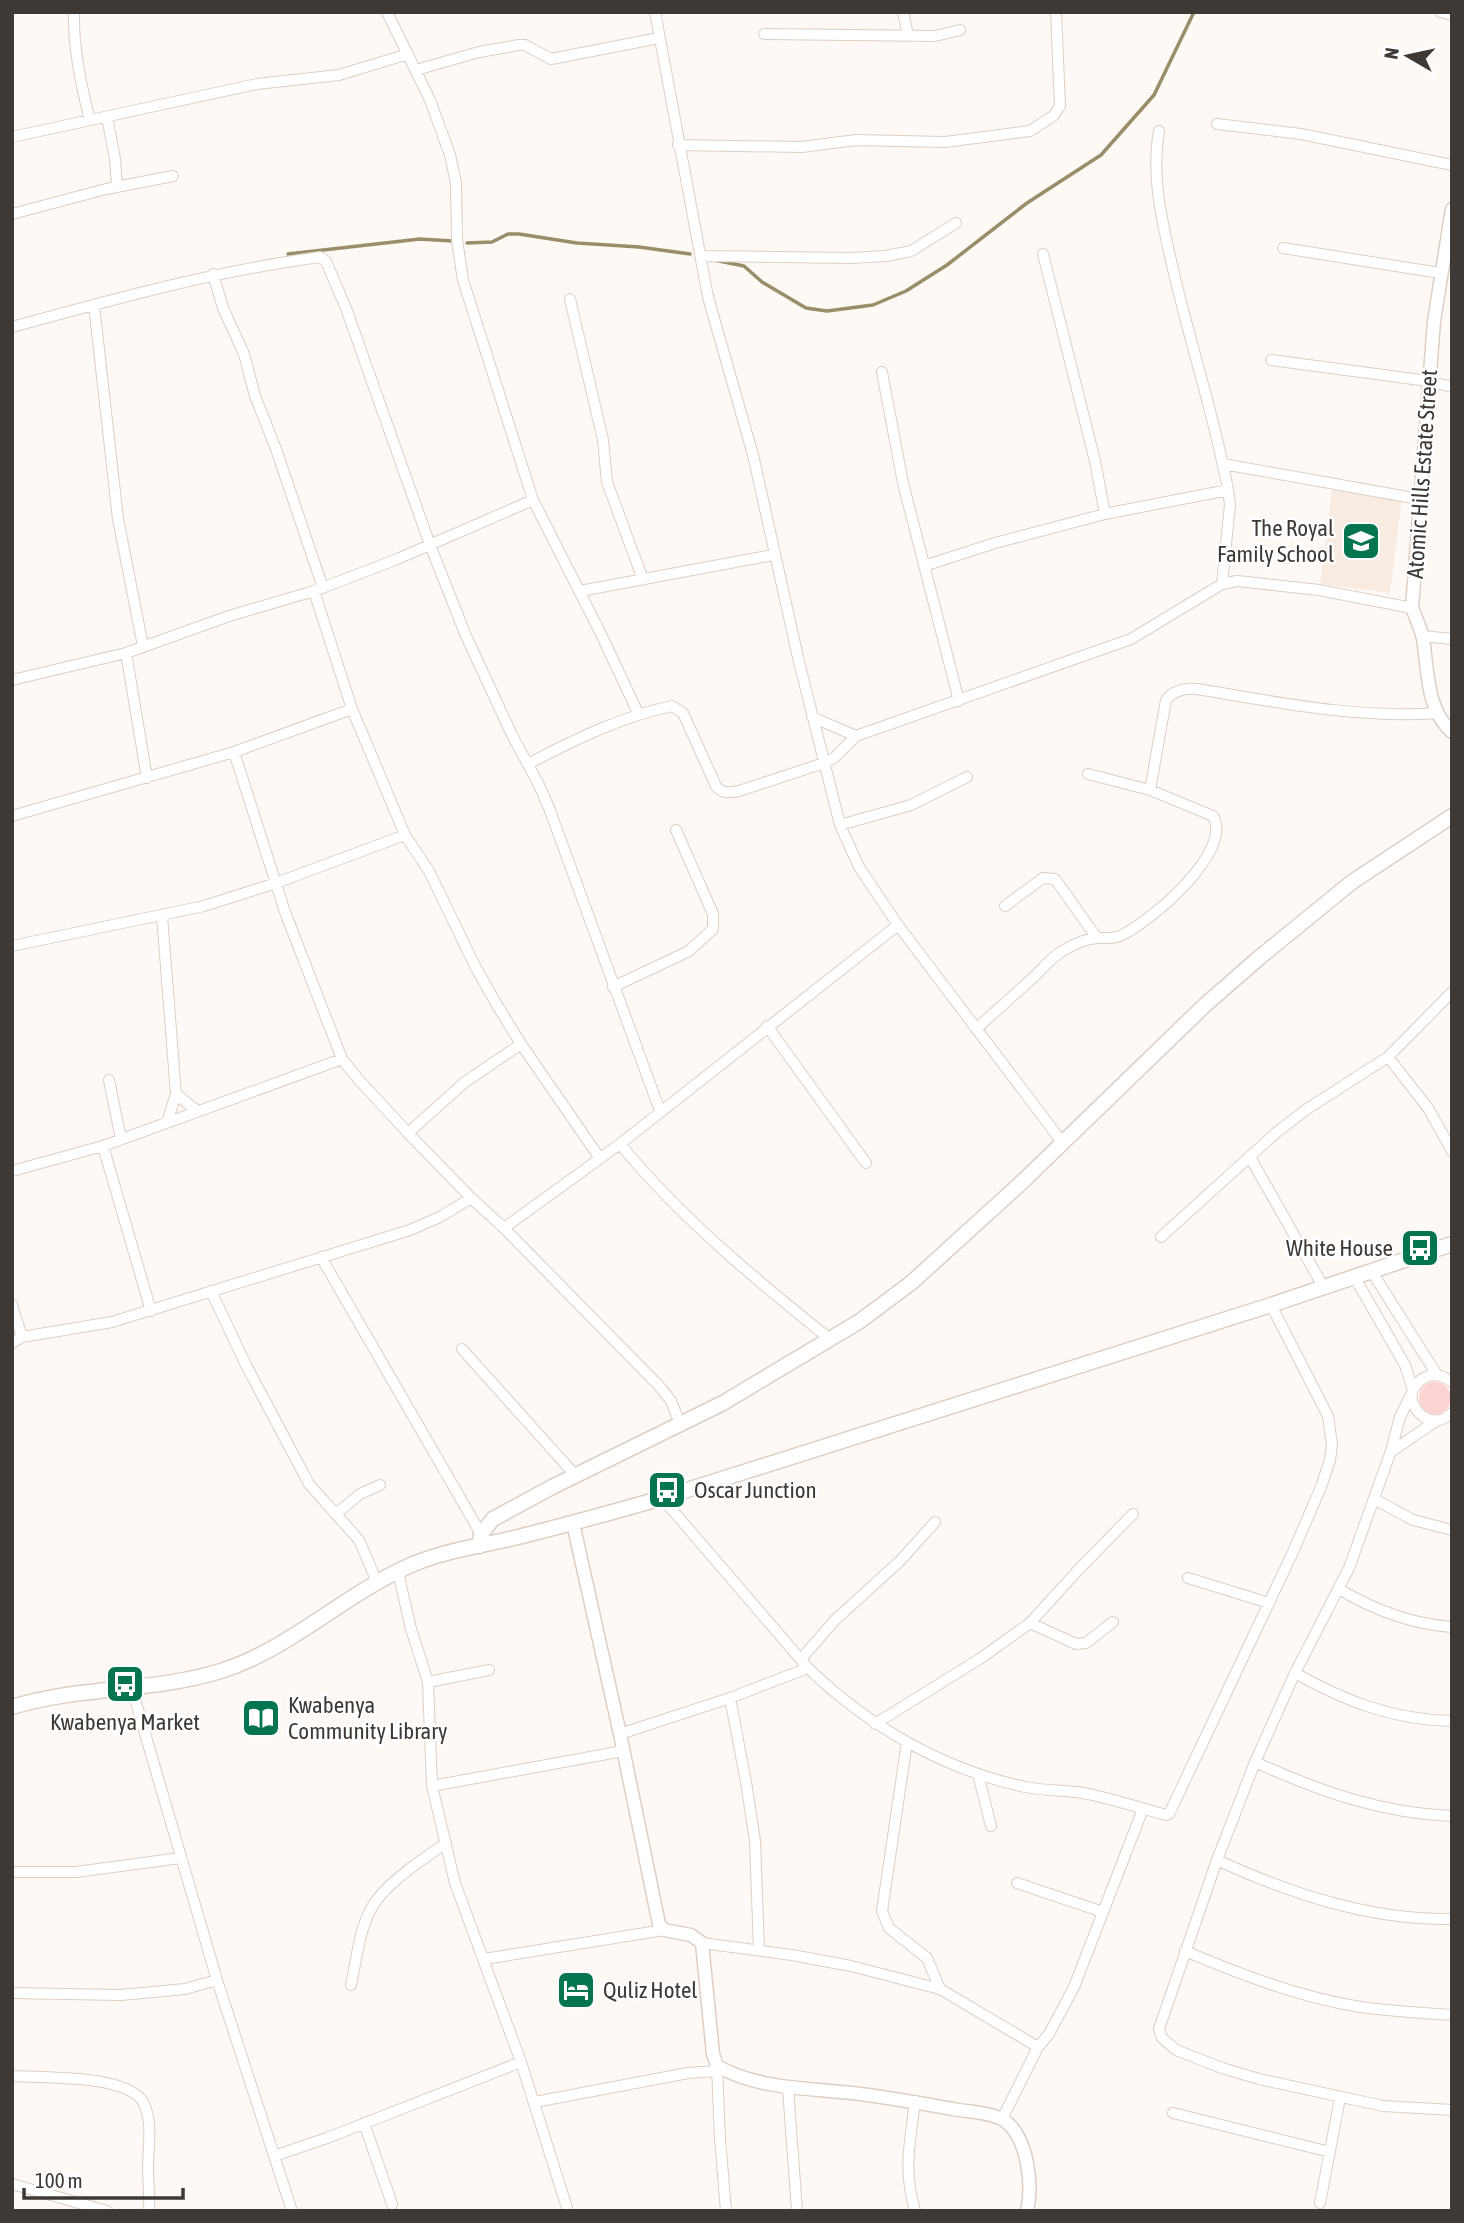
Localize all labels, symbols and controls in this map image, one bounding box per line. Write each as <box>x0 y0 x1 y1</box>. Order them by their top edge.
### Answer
north arrow <box>1373 21 1443 91</box>
text: N <box>1379 46 1403 61</box>
street label: Atomic Hills Estate Street <box>1402 368 1442 580</box>
place label: The Royal Family School <box>1217 515 1334 567</box>
school or university icon: The Royal Family School <box>1340 520 1382 562</box>
bus stop icon: White House <box>1399 1227 1441 1269</box>
place label: White House <box>1286 1235 1393 1261</box>
bus stop icon: Oscar Junction <box>646 1469 688 1511</box>
place label: Oscar Junction <box>694 1477 817 1503</box>
bus stop icon: Kwabenya Market <box>104 1663 146 1705</box>
place label: Kwabenya Community Library <box>288 1692 447 1744</box>
library icon: Kwabenya Community Library <box>240 1697 282 1739</box>
place label: Kwabenya Market <box>50 1709 200 1735</box>
hotel icon: Quliz Hotel <box>555 1969 597 2011</box>
place label: Quliz Hotel <box>603 1977 697 2003</box>
scale bar <box>24 2156 184 2200</box>
text: 100 m <box>35 2168 83 2192</box>

